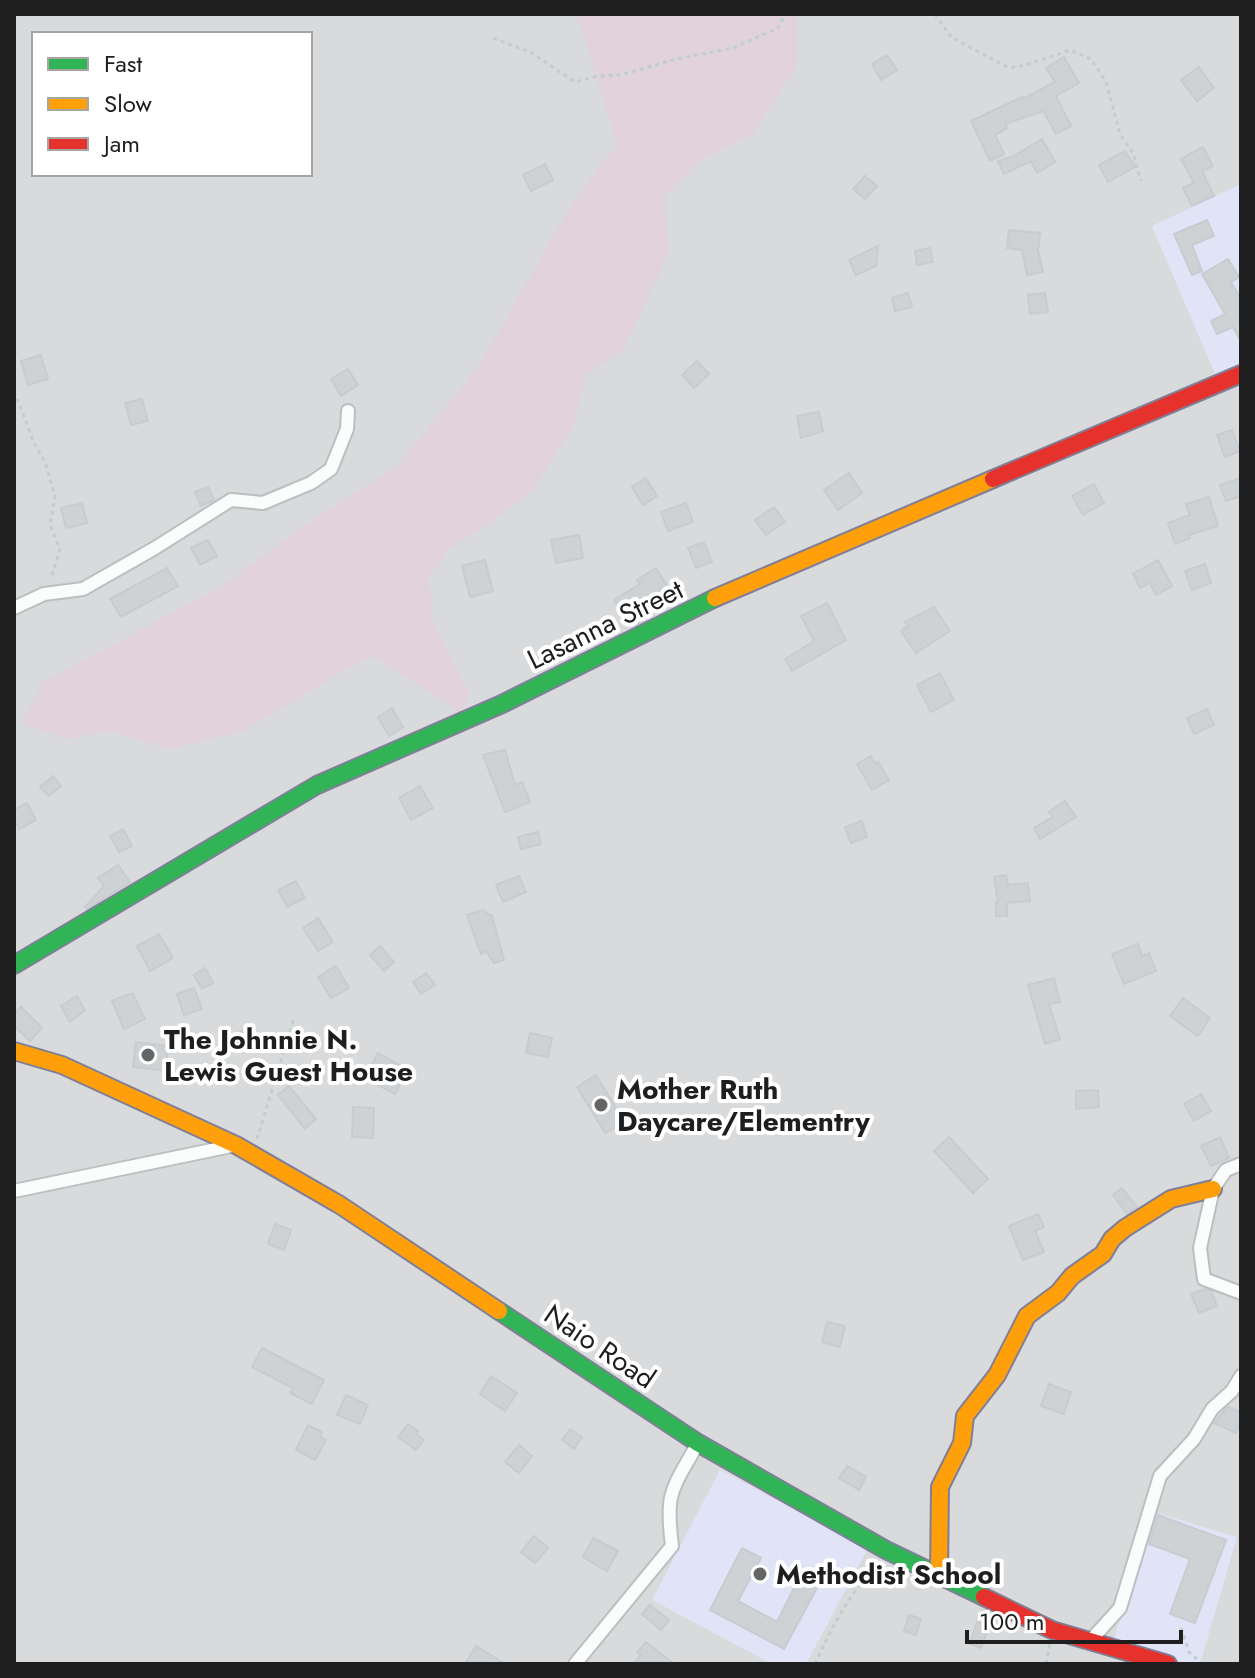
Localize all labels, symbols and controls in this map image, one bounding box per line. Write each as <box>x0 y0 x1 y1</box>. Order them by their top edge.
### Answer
legend <box>32 32 312 176</box>
text: Fast <box>104 46 142 81</box>
text: Slow <box>104 86 152 121</box>
text: Jam <box>101 126 140 161</box>
street label: Lasanna Street <box>520 569 690 680</box>
place label: The Johnnie N. Lewis Guest House <box>164 1019 413 1092</box>
marker: The Johnnie N. Lewis Guest House <box>139 1046 157 1064</box>
place label: Mother Ruth Daycare/Elementry <box>617 1069 870 1142</box>
marker: Mother Ruth Daycare/Elementry <box>592 1096 610 1114</box>
street label: Naio Road <box>536 1294 664 1399</box>
place label: Methodist School <box>776 1554 1001 1595</box>
marker: Methodist School <box>751 1565 769 1583</box>
scale bar <box>967 1594 1181 1644</box>
text: 100 m <box>979 1604 1045 1639</box>

